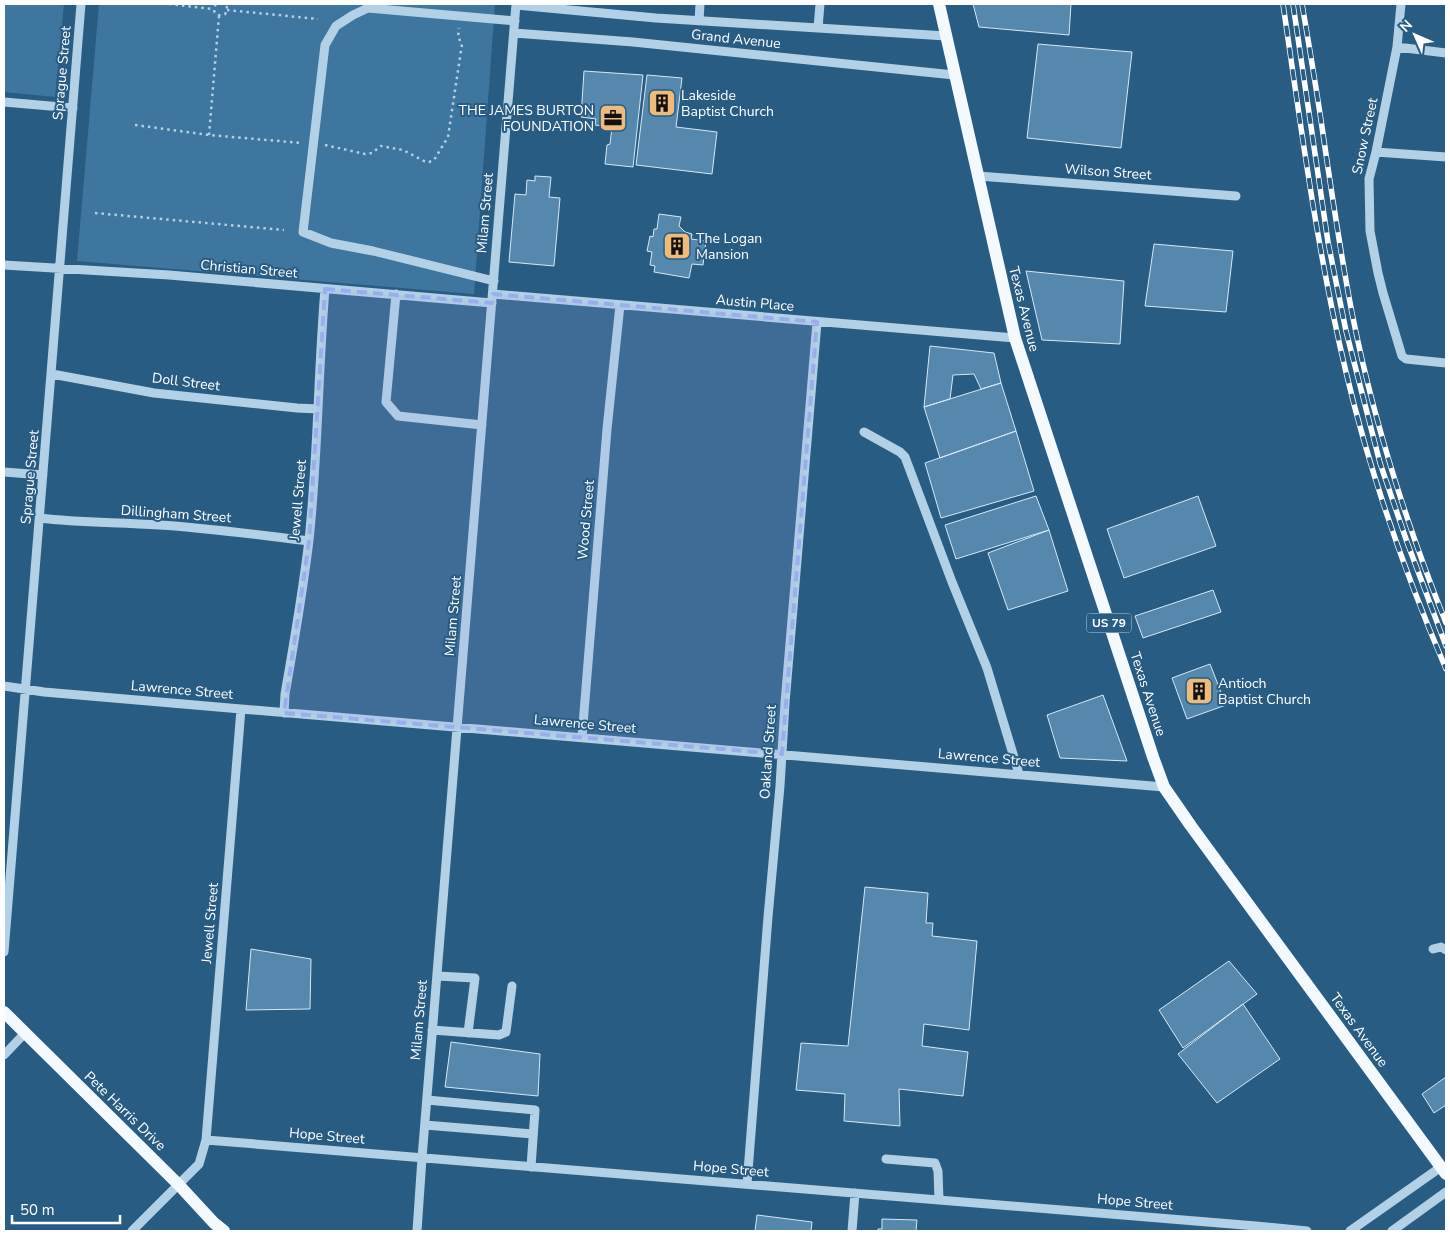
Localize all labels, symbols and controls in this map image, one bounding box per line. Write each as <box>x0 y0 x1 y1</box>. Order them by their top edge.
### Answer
north arrow <box>1390 10 1440 60</box>
text: N <box>1396 16 1417 37</box>
street label: Sprague Street <box>48 25 76 121</box>
street label: Grand Avenue <box>690 25 782 53</box>
place label: Lakeside Baptist Church <box>681 86 774 121</box>
building icon: Lakeside Baptist Church <box>647 88 677 118</box>
street label: Snow Street <box>1348 96 1382 176</box>
place label: THE JAMES BURTON FOUNDATION <box>459 101 594 136</box>
office icon: THE JAMES BURTON FOUNDATION <box>598 103 628 133</box>
street label: Wilson Street <box>1064 159 1152 185</box>
street label: Milam Street <box>472 172 498 254</box>
place label: The Logan Mansion <box>696 229 762 264</box>
building icon: The Logan Mansion <box>662 231 692 261</box>
street label: Christian Street <box>200 255 299 283</box>
street label: Texas Avenue <box>1004 264 1044 354</box>
street label: Austin Place <box>715 290 795 316</box>
street label: Doll Street <box>151 368 221 396</box>
street label: Sprague Street <box>16 429 44 525</box>
street label: Jewell Street <box>285 459 311 542</box>
street label: Wood Street <box>573 479 599 561</box>
street label: Dillingham Street <box>120 501 232 527</box>
street label: Milam Street <box>440 575 466 657</box>
road number: US 79 <box>1086 614 1132 632</box>
street label: Texas Avenue <box>1125 649 1171 739</box>
place label: Antioch Baptist Church <box>1218 674 1311 709</box>
street label: Lawrence Street <box>130 676 234 704</box>
building icon: Antioch Baptist Church <box>1184 676 1214 706</box>
street label: Oakland Street <box>755 704 781 800</box>
street label: Lawrence Street <box>533 710 637 738</box>
street label: Lawrence Street <box>937 744 1041 772</box>
street label: Jewell Street <box>197 882 223 965</box>
street label: Milam Street <box>406 979 432 1061</box>
street label: Texas Avenue <box>1326 989 1392 1071</box>
street label: Pete Harris Drive <box>80 1067 170 1155</box>
street label: Hope Street <box>288 1123 366 1149</box>
street label: Hope Street <box>692 1156 770 1182</box>
street label: Hope Street <box>1096 1189 1174 1215</box>
scale bar <box>12 1192 120 1224</box>
text: 50 m <box>20 1200 55 1220</box>

